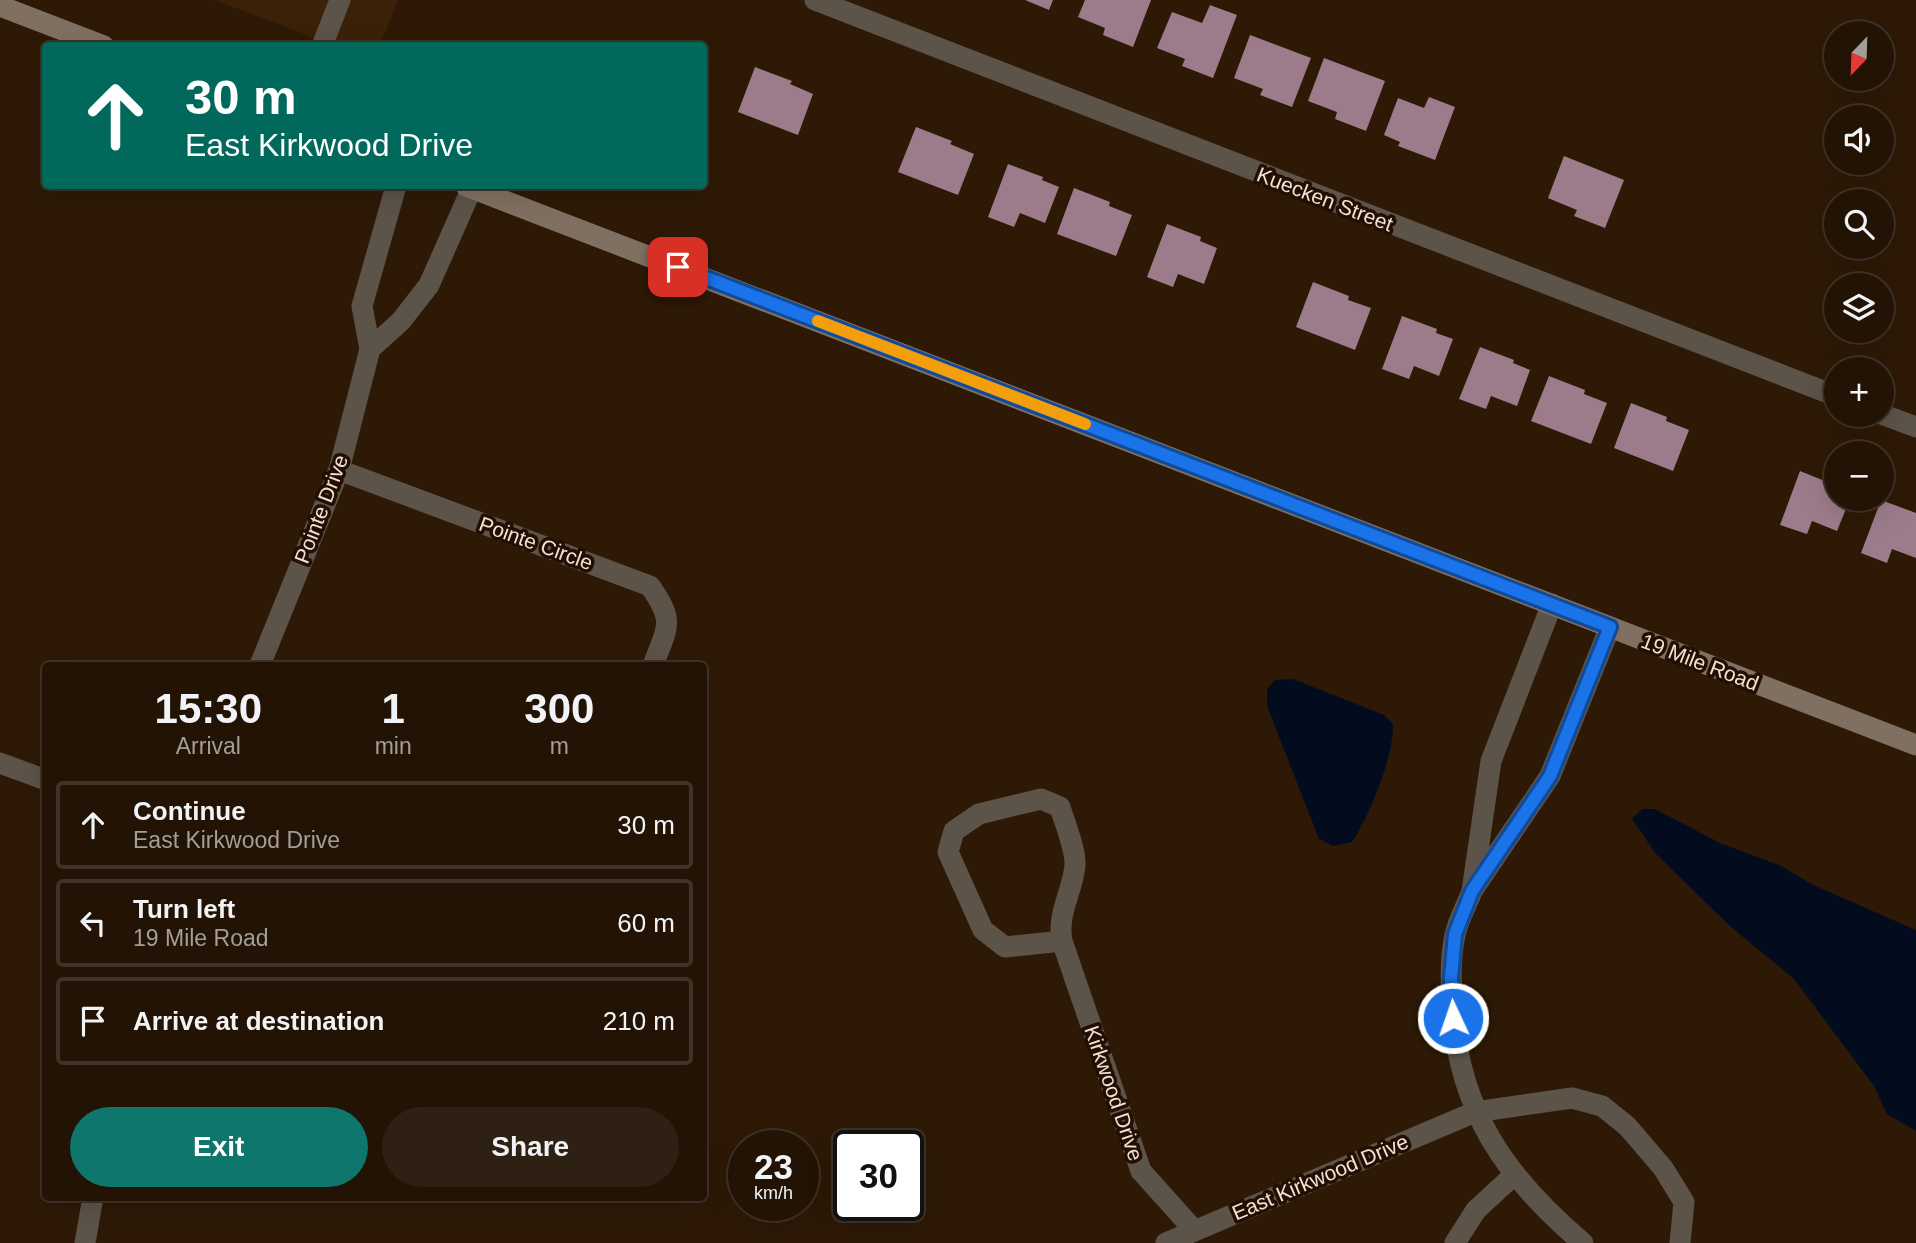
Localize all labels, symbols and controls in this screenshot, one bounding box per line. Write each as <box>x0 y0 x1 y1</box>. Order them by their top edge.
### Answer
north arrow <box>1824 21 1894 91</box>
map controls <box>1824 21 1894 511</box>
icon: ahead <box>70 70 161 161</box>
text: 30 m <box>185 70 297 124</box>
button: sound <box>1824 105 1894 175</box>
text: East Kirkwood Drive <box>185 127 473 163</box>
street label: Kuecken Street <box>1254 163 1396 236</box>
button: search <box>1824 189 1894 259</box>
pin <box>648 237 708 297</box>
icon: arrive <box>659 248 697 286</box>
button: layers <box>1824 273 1894 343</box>
button: + <box>1824 357 1894 427</box>
button: − <box>1824 441 1894 511</box>
street label: Pointe Drive <box>290 451 352 567</box>
street label: Pointe Circle <box>476 512 596 574</box>
street label: 19 Mile Road <box>1638 629 1762 695</box>
text: 15:30 <box>155 685 262 732</box>
text: 1 <box>381 685 405 732</box>
text: 300 <box>524 685 594 732</box>
text: Arrival <box>176 733 241 759</box>
text: min <box>375 733 412 759</box>
text: m <box>550 733 569 759</box>
text: Continue <box>133 796 246 826</box>
icon: ahead <box>74 806 112 844</box>
text: 30 m <box>617 810 675 840</box>
text: East Kirkwood Drive <box>133 827 340 853</box>
text: Turn left <box>133 894 235 924</box>
icon: left <box>74 904 112 942</box>
text: 60 m <box>617 908 675 938</box>
text: 19 Mile Road <box>133 925 269 951</box>
position arrow <box>1416 981 1490 1055</box>
icon: arrive <box>74 1002 112 1040</box>
text: Arrive at destination <box>133 1006 384 1036</box>
text: 210 m <box>603 1006 675 1036</box>
street label: Kirkwood Drive <box>1080 1022 1148 1164</box>
button: Exit <box>70 1107 368 1187</box>
button: Share <box>382 1107 679 1187</box>
street label: East Kirkwood Drive <box>1228 1129 1412 1225</box>
speed limit sign: 30 <box>833 1130 924 1221</box>
text: 23 <box>754 1147 793 1186</box>
text: km/h <box>754 1183 793 1203</box>

